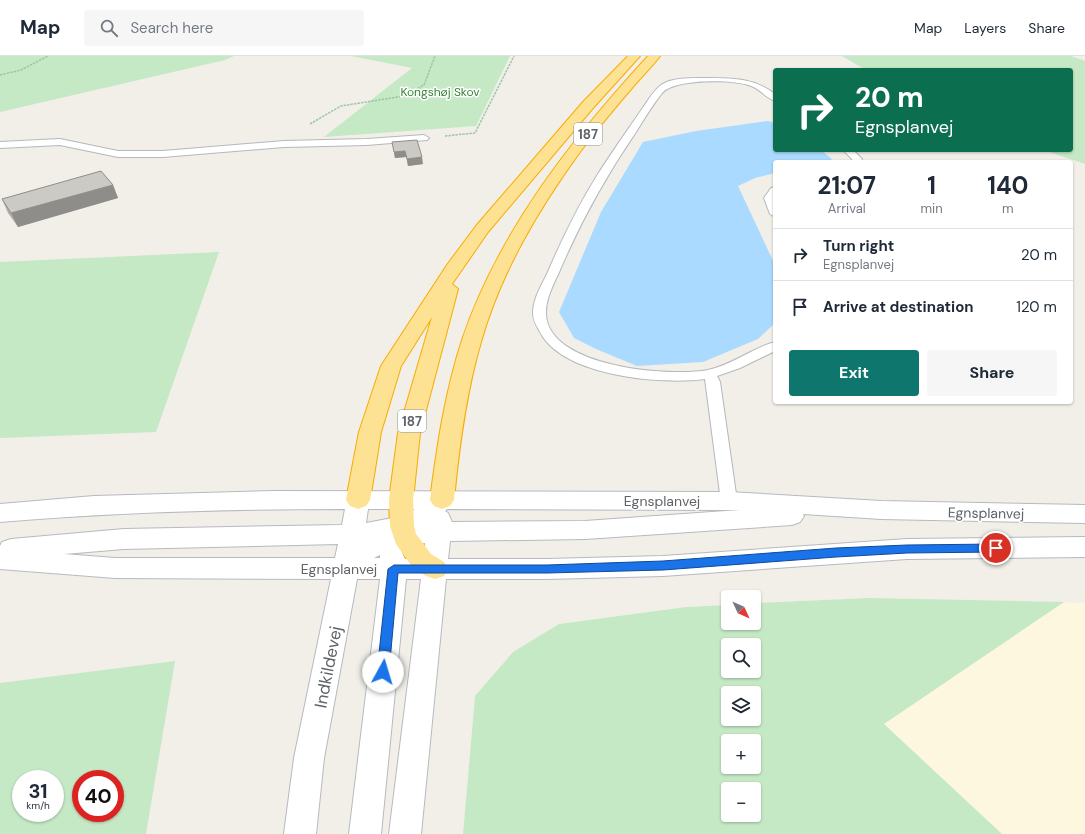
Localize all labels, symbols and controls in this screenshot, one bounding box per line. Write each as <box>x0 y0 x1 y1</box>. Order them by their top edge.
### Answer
search box <box>84 10 364 46</box>
text: Map <box>20 15 60 40</box>
icon: search <box>98 17 120 39</box>
text: Search here <box>130 18 213 38</box>
text: Map <box>914 19 942 37</box>
text: Layers <box>964 19 1006 37</box>
text: Share <box>1028 19 1065 37</box>
text: 20 m <box>855 79 924 116</box>
park label: Kongshøj Skov <box>400 84 480 100</box>
icon: right <box>789 84 841 136</box>
text: Egnsplanvej <box>855 115 953 139</box>
road number: 187 <box>574 123 602 145</box>
text: 21:07 <box>818 170 876 201</box>
text: 1 <box>927 170 936 201</box>
text: 140 <box>987 170 1028 201</box>
text: Arrival <box>828 200 866 217</box>
text: min <box>920 200 943 217</box>
text: m <box>1002 200 1014 217</box>
text: Turn right <box>823 236 894 256</box>
icon: right <box>789 244 811 266</box>
text: 20 m <box>1021 245 1057 265</box>
text: Egnsplanvej <box>823 256 894 273</box>
icon: arrive <box>789 296 811 318</box>
text: Arrive at destination <box>823 297 974 317</box>
text: 120 m <box>1016 297 1057 317</box>
button: Exit <box>789 350 919 396</box>
button: Share <box>927 350 1057 396</box>
road number: 187 <box>398 410 426 432</box>
street label: Egnsplanvej <box>624 492 700 510</box>
street label: Egnsplanvej <box>948 503 1024 523</box>
pin <box>979 531 1013 565</box>
icon: arrive <box>985 537 1007 559</box>
street label: Egnsplanvej <box>301 560 377 578</box>
north arrow <box>721 590 761 630</box>
map controls <box>721 590 761 822</box>
street label: Indkildevej <box>309 624 347 710</box>
button: search <box>721 638 761 678</box>
position arrow <box>362 651 404 693</box>
button: layers <box>721 686 761 726</box>
button: + <box>721 734 761 774</box>
speed limit sign: 40 <box>72 770 124 822</box>
text: 31 <box>28 778 48 804</box>
button: − <box>721 782 761 822</box>
text: km/h <box>26 799 50 812</box>

